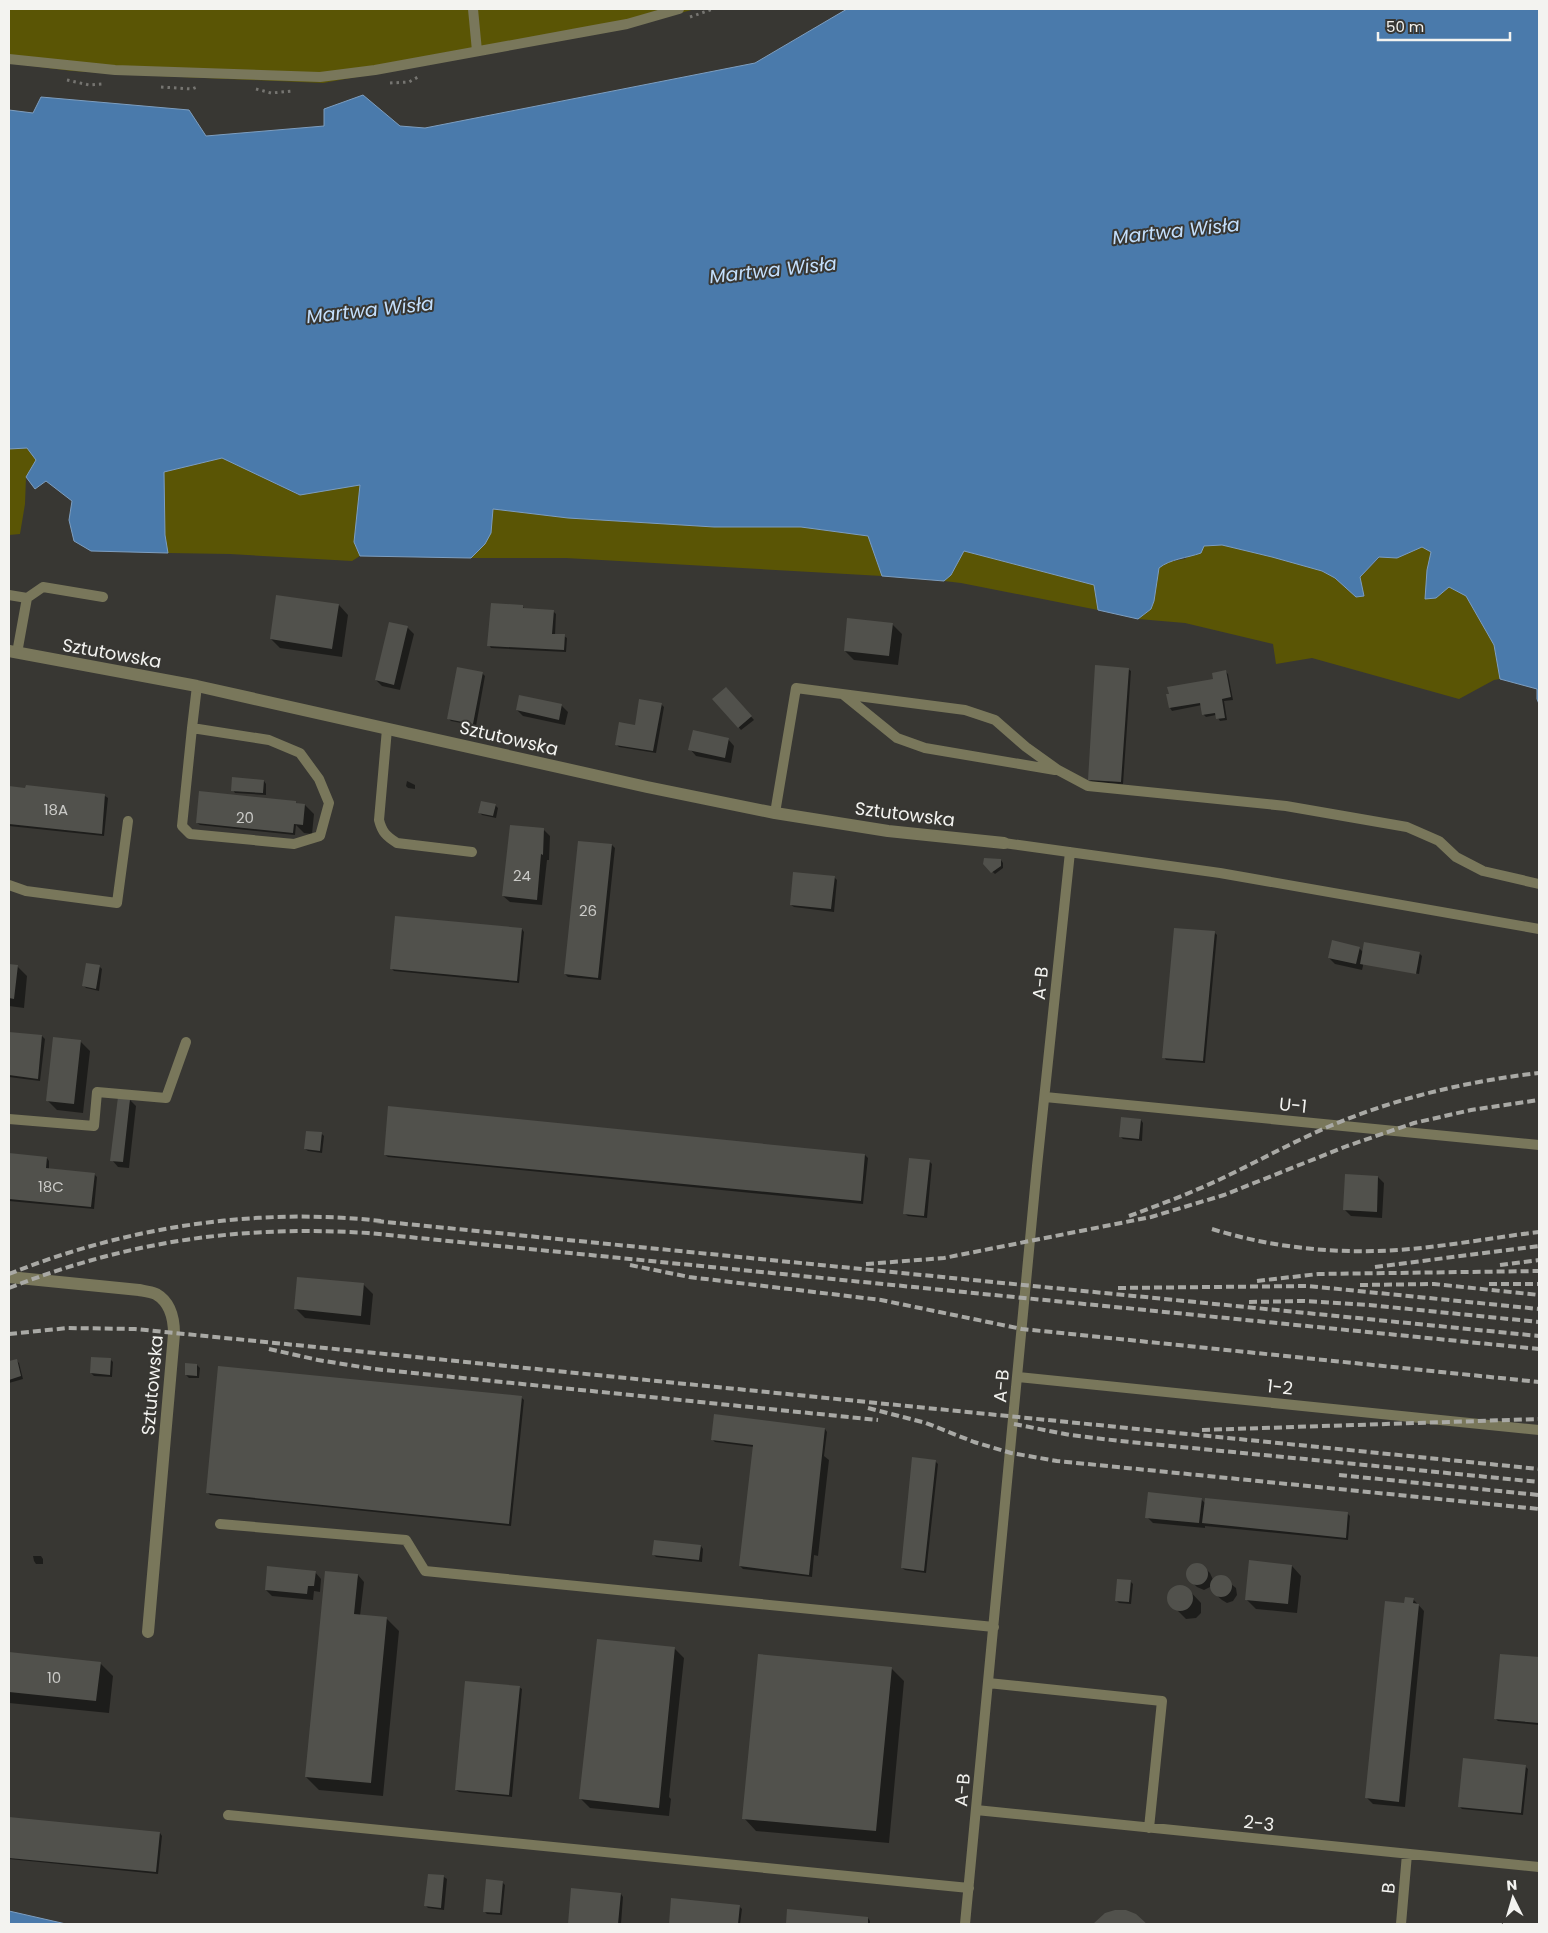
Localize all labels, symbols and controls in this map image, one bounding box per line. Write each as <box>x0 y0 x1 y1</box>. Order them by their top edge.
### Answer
scale bar <box>1378 10 1510 42</box>
text: 50 m <box>1386 16 1424 37</box>
water label: Martwa Wisła <box>1111 211 1241 251</box>
water label: Martwa Wisła <box>708 250 838 290</box>
water label: Martwa Wisła <box>305 290 435 330</box>
street label: Sztutowska <box>60 632 164 674</box>
street label: Sztutowska <box>457 715 561 761</box>
street label: Sztutowska <box>854 795 956 833</box>
house number: 18A <box>44 799 68 820</box>
house number: 20 <box>236 807 254 828</box>
house number: 24 <box>513 865 531 886</box>
house number: 26 <box>579 900 597 921</box>
street label: A-B <box>1026 965 1054 1001</box>
street label: U-1 <box>1278 1091 1308 1119</box>
house number: 18C <box>38 1176 64 1197</box>
street label: Sztutowska <box>135 1334 169 1436</box>
street label: A-B <box>987 1368 1015 1404</box>
street label: 1-2 <box>1266 1373 1294 1401</box>
house number: 10 <box>47 1667 61 1688</box>
street label: A-B <box>948 1772 976 1808</box>
street label: 2-3 <box>1242 1809 1276 1837</box>
north arrow <box>1488 1873 1538 1923</box>
text: N <box>1506 1875 1518 1895</box>
street label: B <box>1375 1881 1401 1895</box>

